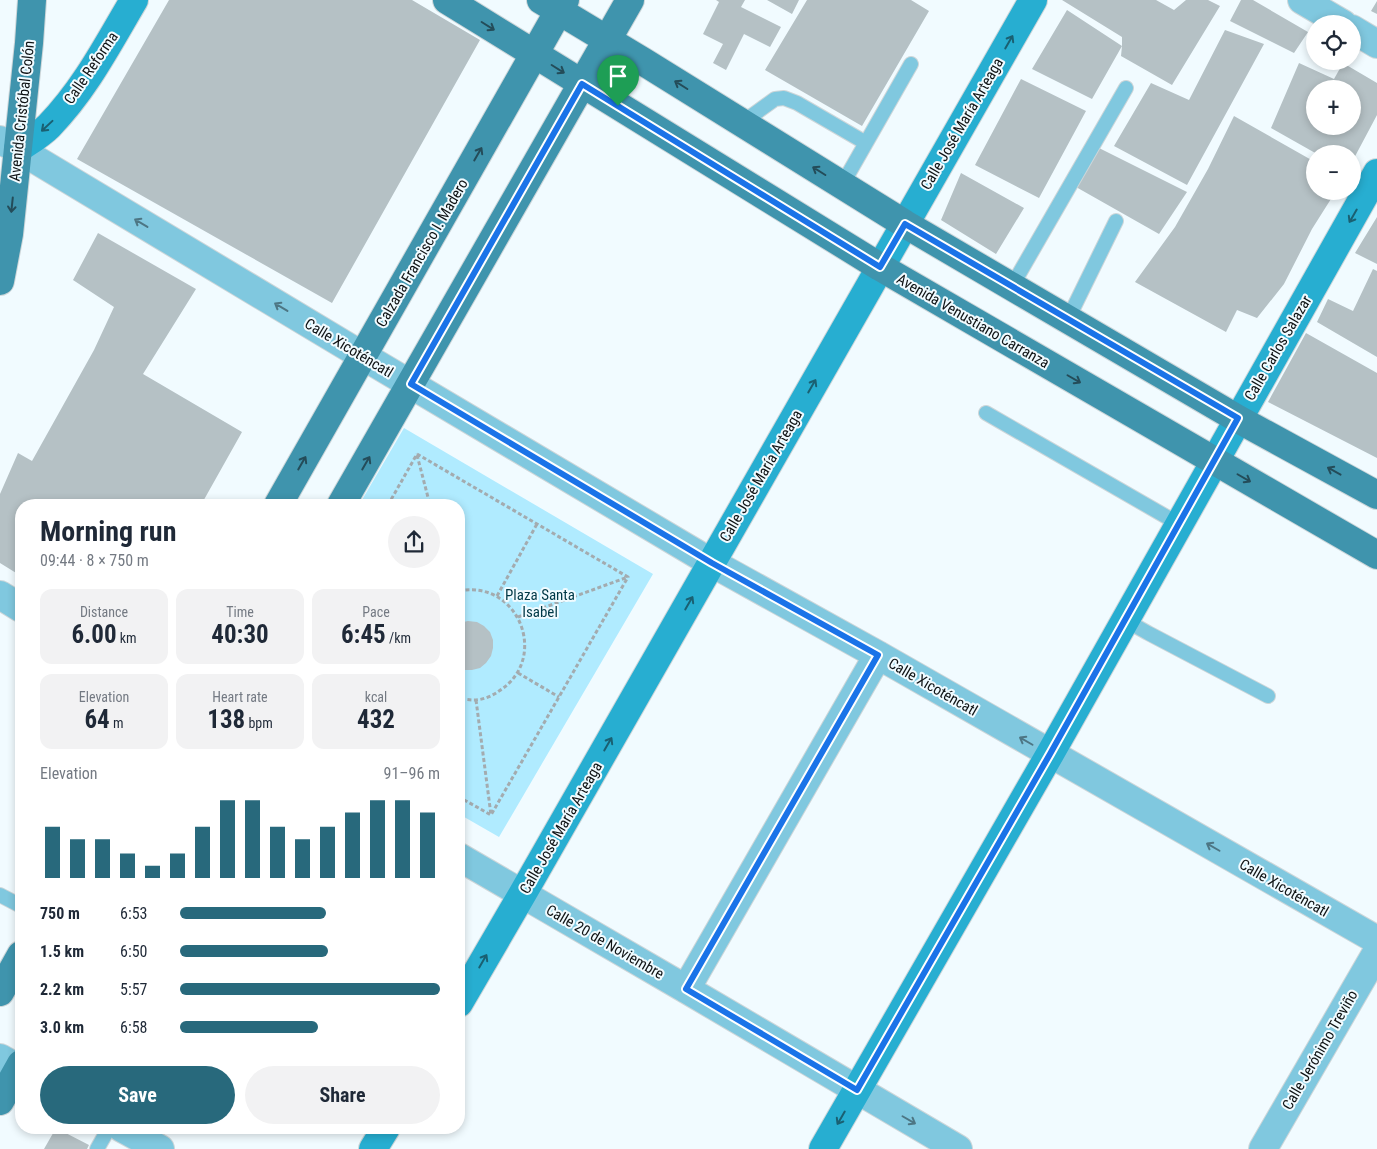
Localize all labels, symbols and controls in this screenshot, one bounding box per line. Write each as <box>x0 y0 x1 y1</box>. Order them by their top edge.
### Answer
map controls <box>1306 15 1361 200</box>
button: locate <box>1306 15 1361 70</box>
one-way arrow <box>481 21 495 31</box>
street label: Calle Reforma <box>60 28 122 108</box>
one-way arrow <box>1004 35 1014 50</box>
street label: Avenida Cristóbal Colón <box>6 40 38 182</box>
pin <box>597 55 639 106</box>
street label: Calle José María Arteaga <box>917 55 1007 193</box>
icon: arrive <box>604 62 632 90</box>
one-way arrow <box>551 63 565 74</box>
one-way arrow <box>675 80 689 90</box>
button: + <box>1306 80 1361 135</box>
one-way arrow <box>41 120 54 132</box>
button: − <box>1306 145 1361 200</box>
one-way arrow <box>473 148 483 162</box>
one-way arrow <box>813 165 827 175</box>
street label: Calzada Francisco I. Madero <box>372 176 472 330</box>
one-way arrow <box>7 197 17 213</box>
one-way arrow <box>1348 208 1358 223</box>
one-way arrow <box>135 218 149 228</box>
street label: Avenida Venustiano Carranza <box>894 270 1052 372</box>
street label: Calle Carlos Salazar <box>1241 292 1316 404</box>
one-way arrow <box>274 302 288 312</box>
street label: Calle Xicoténcatl <box>302 315 396 381</box>
one-way arrow <box>1066 374 1080 384</box>
one-way arrow <box>808 379 818 393</box>
street label: Calle José María Arteaga <box>716 407 806 545</box>
one-way arrow <box>297 456 307 470</box>
one-way arrow <box>361 456 371 470</box>
one-way arrow <box>1328 466 1342 476</box>
one-way arrow <box>1237 473 1252 483</box>
text: Morning run <box>40 515 176 548</box>
button: share <box>388 516 440 568</box>
text: 09:44 · 8 × 750 m <box>40 551 149 570</box>
park label: Plaza Santa Isabel <box>505 586 575 621</box>
one-way arrow <box>684 596 694 611</box>
text: Distance <box>80 604 128 620</box>
text: Time <box>226 604 254 620</box>
text: Pace <box>362 604 390 620</box>
text: 6.00 <box>71 620 117 649</box>
text: 40:30 <box>211 620 269 649</box>
text: 6:45 <box>341 620 386 649</box>
text: km <box>117 630 137 646</box>
text: /km <box>386 630 411 646</box>
street label: Calle Xicoténcatl <box>885 654 981 720</box>
text: Elevation <box>79 689 129 705</box>
text: Heart rate <box>212 689 268 705</box>
text: kcal <box>365 689 387 705</box>
text: 64 <box>84 705 110 734</box>
text: 138 <box>207 705 245 734</box>
text: 432 <box>357 705 395 734</box>
text: m <box>110 715 124 731</box>
text: bpm <box>245 715 273 731</box>
one-way arrow <box>1020 735 1034 745</box>
one-way arrow <box>604 738 614 752</box>
street label: Calle José María Arteaga <box>516 759 606 897</box>
text: Elevation <box>40 764 98 783</box>
text: 91–96 m <box>384 764 440 783</box>
one-way arrow <box>1206 842 1221 851</box>
street label: Calle Xicoténcatl <box>1236 855 1332 921</box>
street label: Calle 20 de Noviembre <box>543 901 667 983</box>
text: 750 m <box>40 904 80 923</box>
text: 6:53 <box>120 904 147 923</box>
text: 1.5 km <box>40 942 84 961</box>
text: 6:50 <box>120 942 147 961</box>
one-way arrow <box>479 954 489 968</box>
text: 2.2 km <box>40 980 84 999</box>
text: 5:57 <box>120 980 147 999</box>
street label: Calle Jerónimo Treviño <box>1278 987 1362 1113</box>
text: 3.0 km <box>40 1018 84 1037</box>
text: 6:58 <box>120 1018 147 1037</box>
button: Save <box>40 1066 235 1124</box>
button: Share <box>245 1066 440 1124</box>
one-way arrow <box>836 1111 846 1125</box>
one-way arrow <box>901 1116 915 1126</box>

